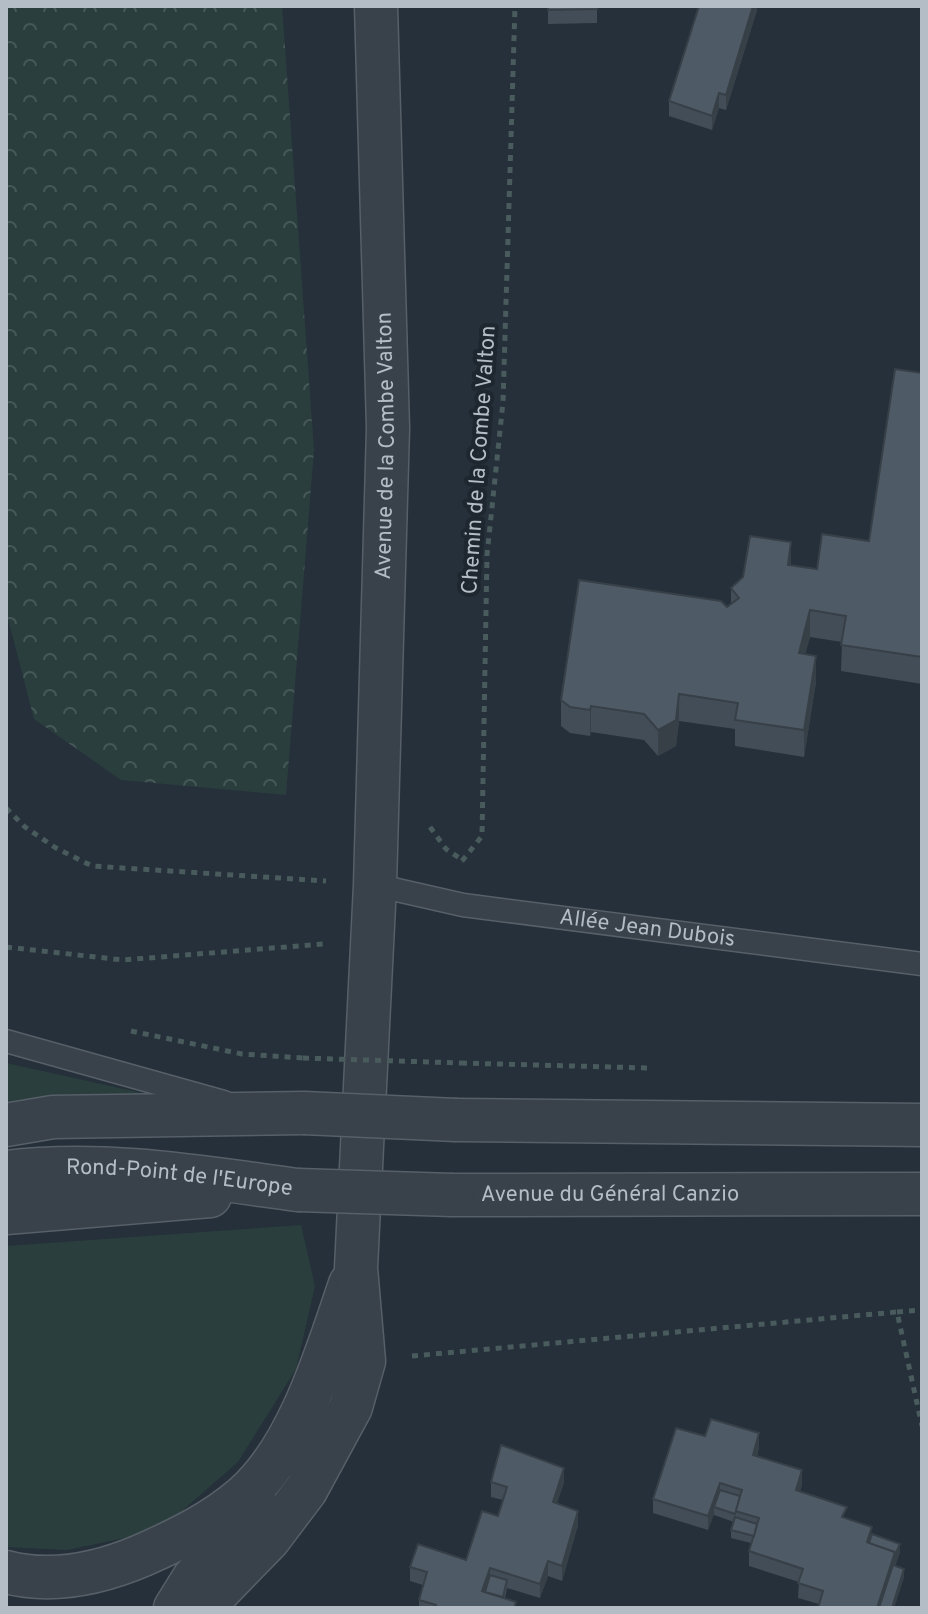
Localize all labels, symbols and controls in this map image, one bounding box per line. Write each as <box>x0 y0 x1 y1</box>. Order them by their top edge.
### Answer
street label: Avenue de la Combe Valton <box>370 312 402 580</box>
street label: Chemin de la Combe Valton <box>457 325 503 595</box>
street label: Allée Jean Dubois <box>558 904 737 953</box>
street label: Rond-Point de l'Europe <box>66 1154 294 1203</box>
street label: Avenue du Général Canzio <box>481 1181 739 1208</box>

